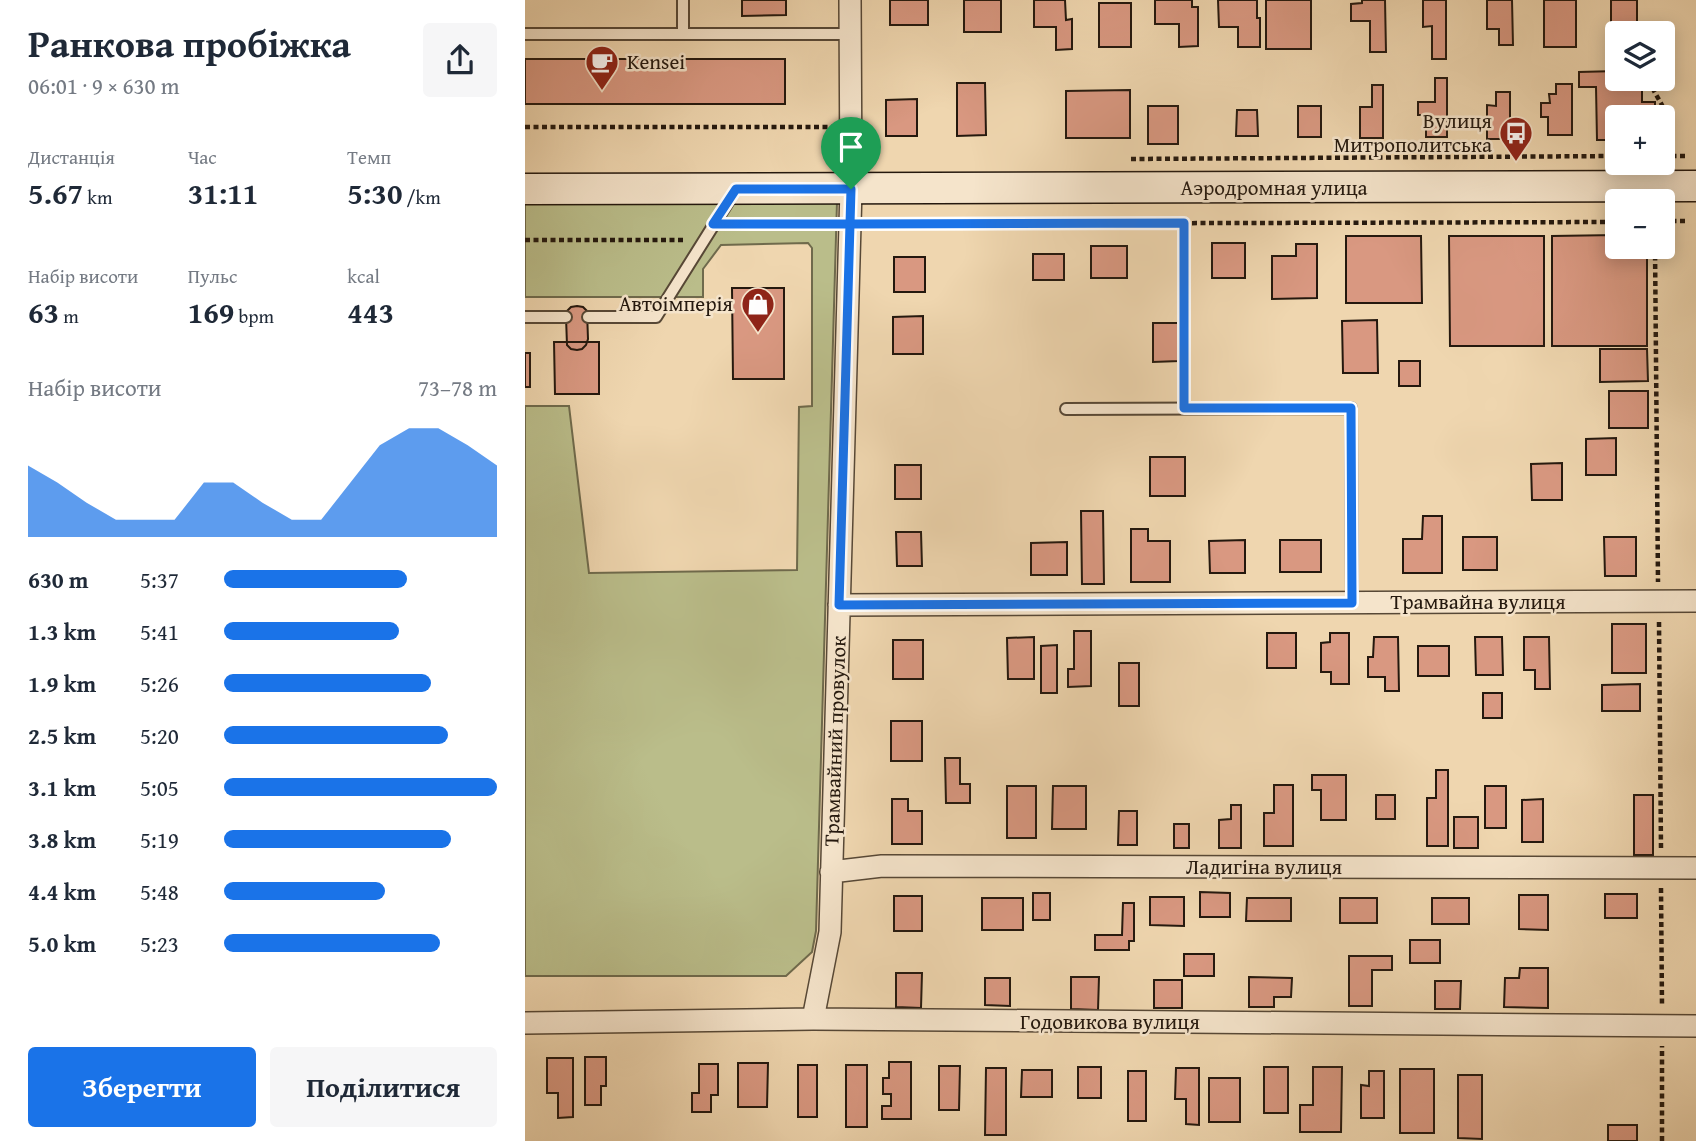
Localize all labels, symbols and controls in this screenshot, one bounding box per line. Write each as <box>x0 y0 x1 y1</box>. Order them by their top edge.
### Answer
text: Ранкова пробіжка <box>28 15 351 71</box>
map controls <box>1605 21 1675 259</box>
button: layers <box>1605 21 1675 91</box>
button: share <box>423 23 497 97</box>
cafe icon: Kensei <box>583 43 621 92</box>
place label: Kensei <box>627 46 685 77</box>
text: 06:01 · 9 × 630 m <box>28 69 180 102</box>
place label: Вулиця Митрополитська <box>1334 105 1492 160</box>
button: + <box>1605 105 1675 175</box>
bus stop icon: Вулиця Митрополитська <box>1497 114 1535 163</box>
pin <box>821 117 881 189</box>
icon: arrive <box>832 128 870 166</box>
text: Дистанція <box>28 143 115 171</box>
text: Час <box>188 143 217 171</box>
text: Темп <box>347 143 391 171</box>
text: 5.67 <box>28 171 83 215</box>
text: 31:11 <box>188 171 258 215</box>
text: 5:30 <box>347 171 402 215</box>
street label: Аэродромная улица <box>1180 172 1368 203</box>
text: km <box>83 183 112 211</box>
text: /km <box>402 183 441 211</box>
button: − <box>1605 189 1675 259</box>
text: Набір висоти <box>28 262 138 290</box>
text: Пульс <box>188 262 237 290</box>
text: kcal <box>347 262 380 290</box>
shop icon: Автоімперія <box>739 285 777 334</box>
place label: Автоімперія <box>619 288 733 319</box>
text: 63 <box>28 290 59 334</box>
text: 169 <box>188 290 234 334</box>
text: 443 <box>347 290 394 334</box>
text: m <box>59 302 79 330</box>
text: bpm <box>234 302 274 330</box>
text: Набір висоти <box>28 371 162 404</box>
text: 73–78 m <box>418 371 497 404</box>
text: 630 m <box>28 563 89 596</box>
text: 5:37 <box>140 563 179 596</box>
street label: Трамвайна вулиця <box>1390 586 1566 617</box>
text: 1.3 km <box>28 615 96 648</box>
text: 5:41 <box>140 615 179 648</box>
street label: Трамвайний провулок <box>815 635 854 847</box>
text: 1.9 km <box>28 667 96 700</box>
text: 5:26 <box>140 667 179 700</box>
text: 2.5 km <box>28 719 96 752</box>
text: 5:20 <box>140 719 179 752</box>
text: 3.1 km <box>28 771 96 804</box>
text: 5:05 <box>140 771 179 804</box>
text: 3.8 km <box>28 823 96 856</box>
text: 5:19 <box>140 823 179 856</box>
street label: Ладигіна вулиця <box>1186 851 1343 882</box>
text: 4.4 km <box>28 875 96 908</box>
text: 5:48 <box>140 875 179 908</box>
text: 5.0 km <box>28 927 96 960</box>
text: 5:23 <box>140 927 179 960</box>
street label: Годовикова вулиця <box>1020 1006 1200 1037</box>
button: Зберегти <box>28 1047 256 1127</box>
button: Поділитися <box>270 1047 497 1127</box>

